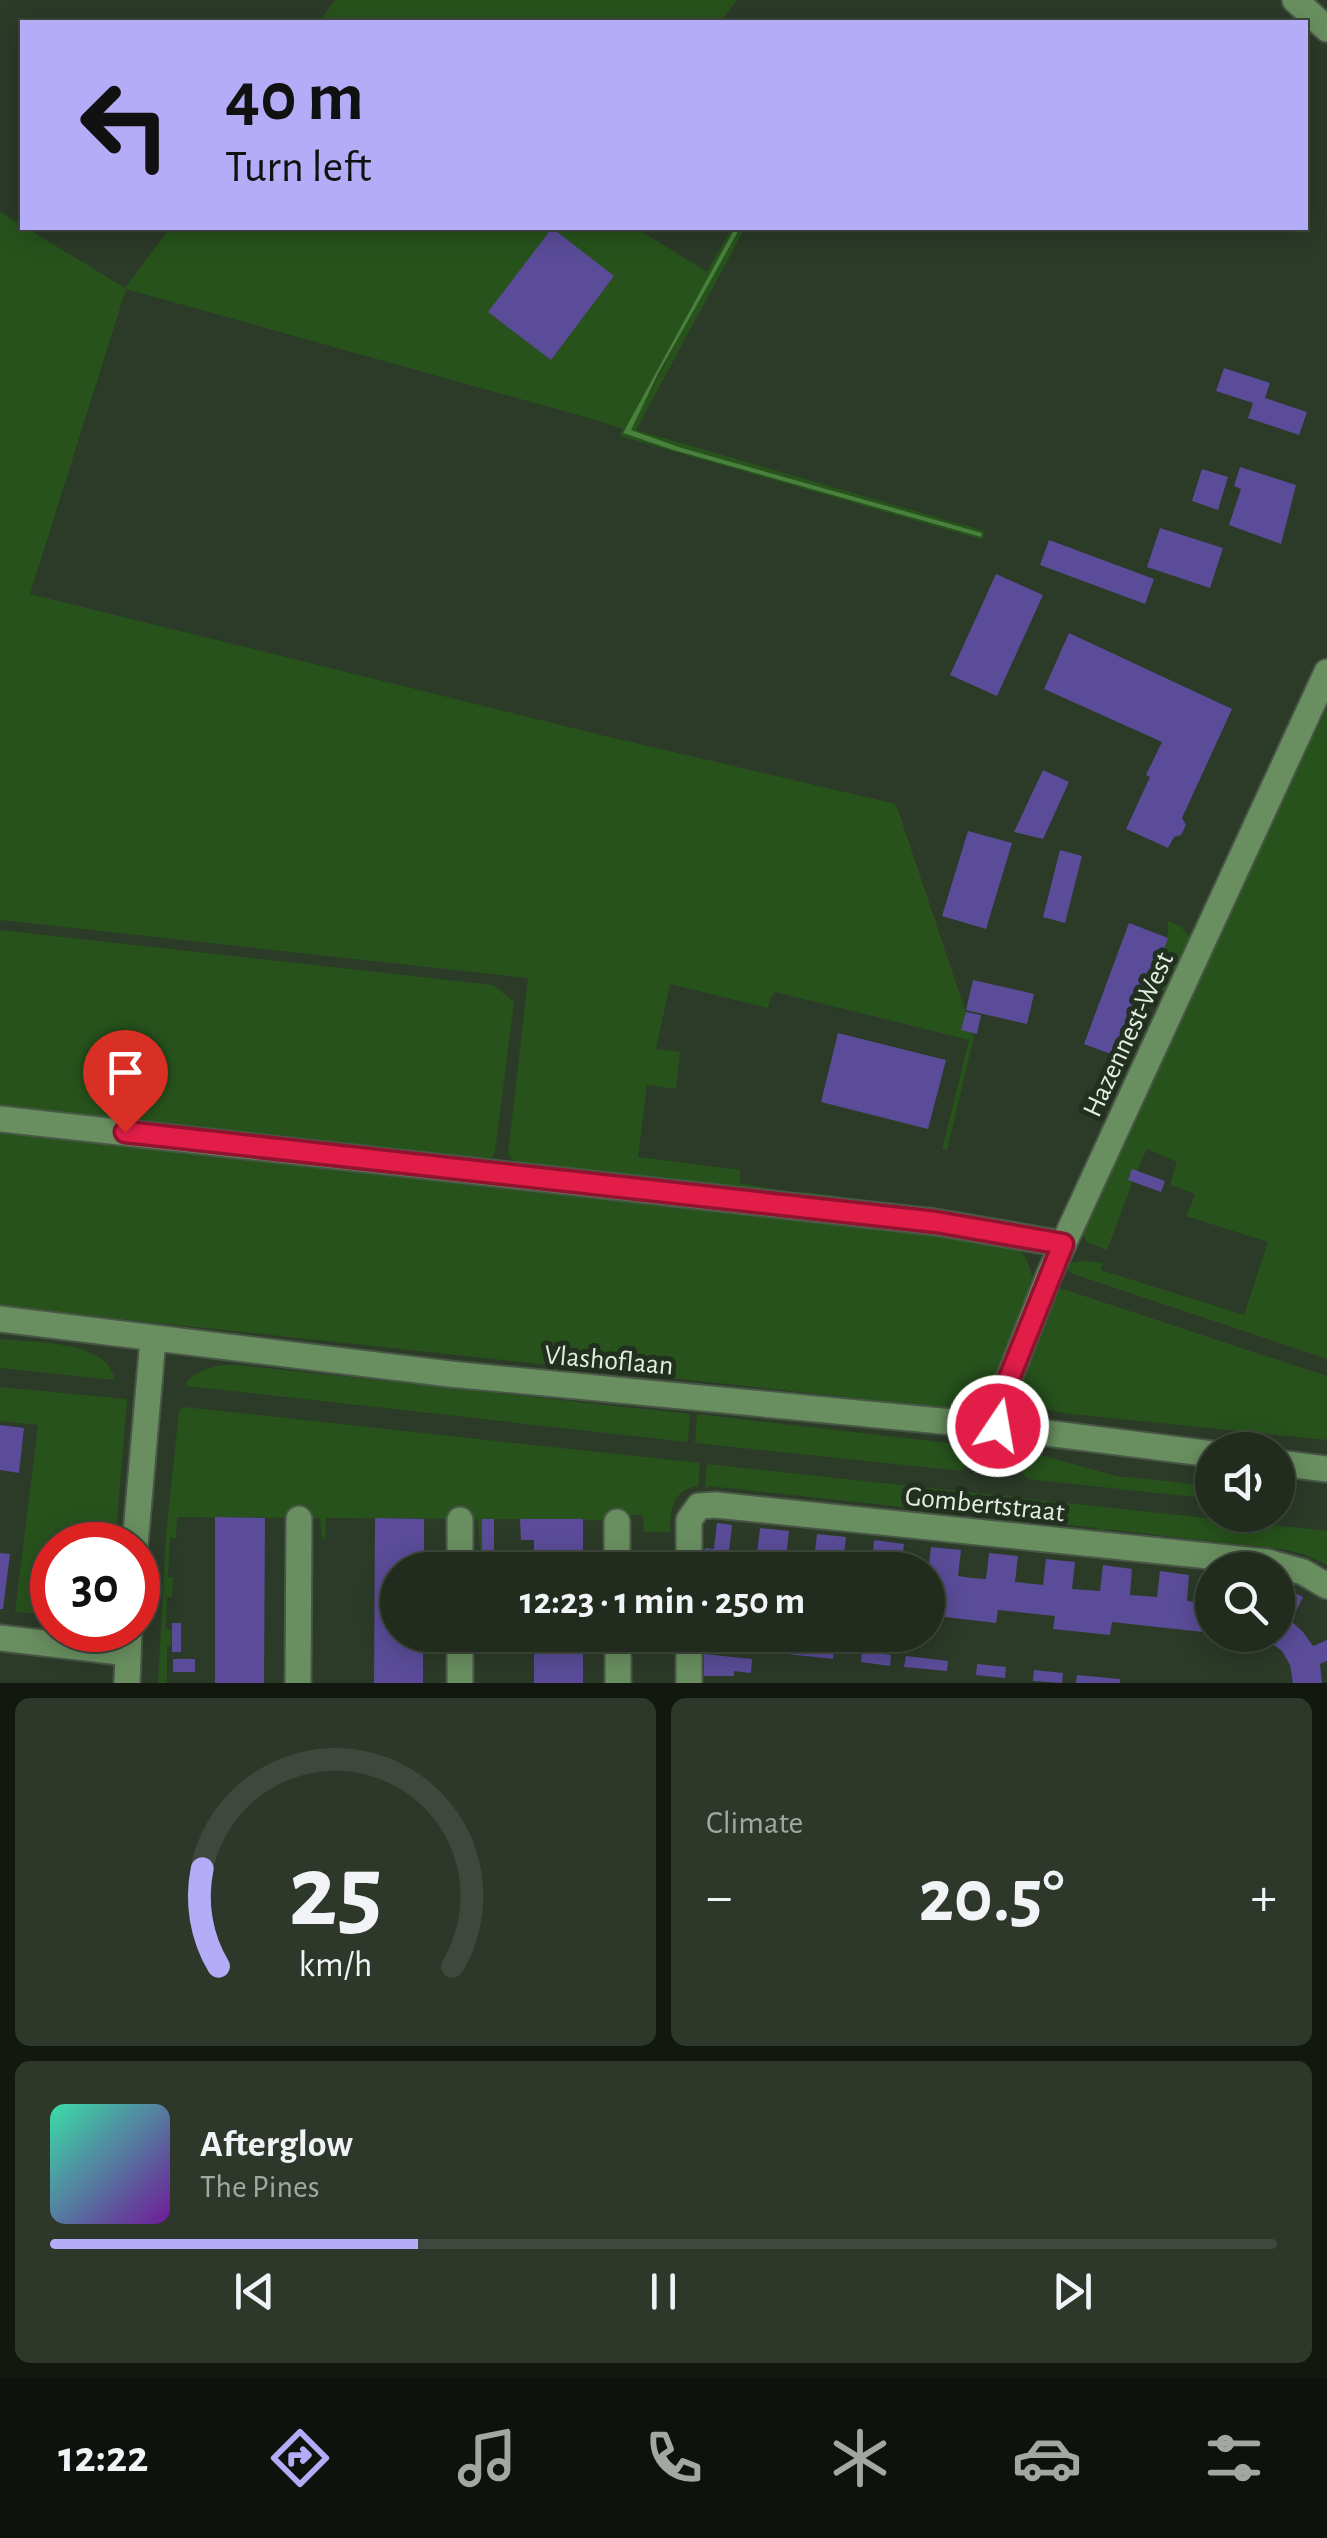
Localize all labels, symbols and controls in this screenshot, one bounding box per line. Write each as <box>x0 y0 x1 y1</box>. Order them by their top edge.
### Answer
icon: left <box>60 60 190 190</box>
text: 40 m <box>225 63 364 133</box>
text: Turn left <box>225 145 372 190</box>
street label: Hazennest-West <box>1078 948 1179 1122</box>
pin <box>83 1030 168 1133</box>
icon: arrive <box>98 1045 153 1100</box>
street label: Vlashoflaan <box>543 1341 675 1381</box>
position arrow <box>946 1374 1050 1478</box>
map controls <box>1195 1432 1295 1652</box>
button: sound <box>1195 1432 1295 1532</box>
street label: Gombertstraat <box>904 1483 1066 1527</box>
speed limit sign: 30 <box>30 1522 160 1652</box>
button: search <box>1195 1552 1295 1652</box>
text: 12:23 · 1 min · 250 m <box>520 1583 805 1621</box>
text: Climate <box>706 1807 803 1839</box>
text: 25 <box>289 1841 382 1945</box>
text: 20.5° <box>919 1860 1064 1935</box>
text: − <box>706 1870 732 1925</box>
text: + <box>1251 1870 1277 1925</box>
text: km/h <box>299 1947 372 1983</box>
text: Afterglow <box>200 2126 353 2164</box>
text: The Pines <box>200 2171 320 2203</box>
icon: previous <box>227 2264 282 2319</box>
icon: pause <box>636 2264 691 2319</box>
icon: next <box>1045 2264 1100 2319</box>
icon: directions <box>265 2423 335 2493</box>
icon: music <box>452 2423 522 2493</box>
icon: phone <box>639 2423 709 2493</box>
icon: climate <box>825 2423 895 2493</box>
icon: car <box>1012 2423 1082 2493</box>
icon: filters <box>1199 2423 1269 2493</box>
text: 12:22 <box>58 2435 148 2480</box>

